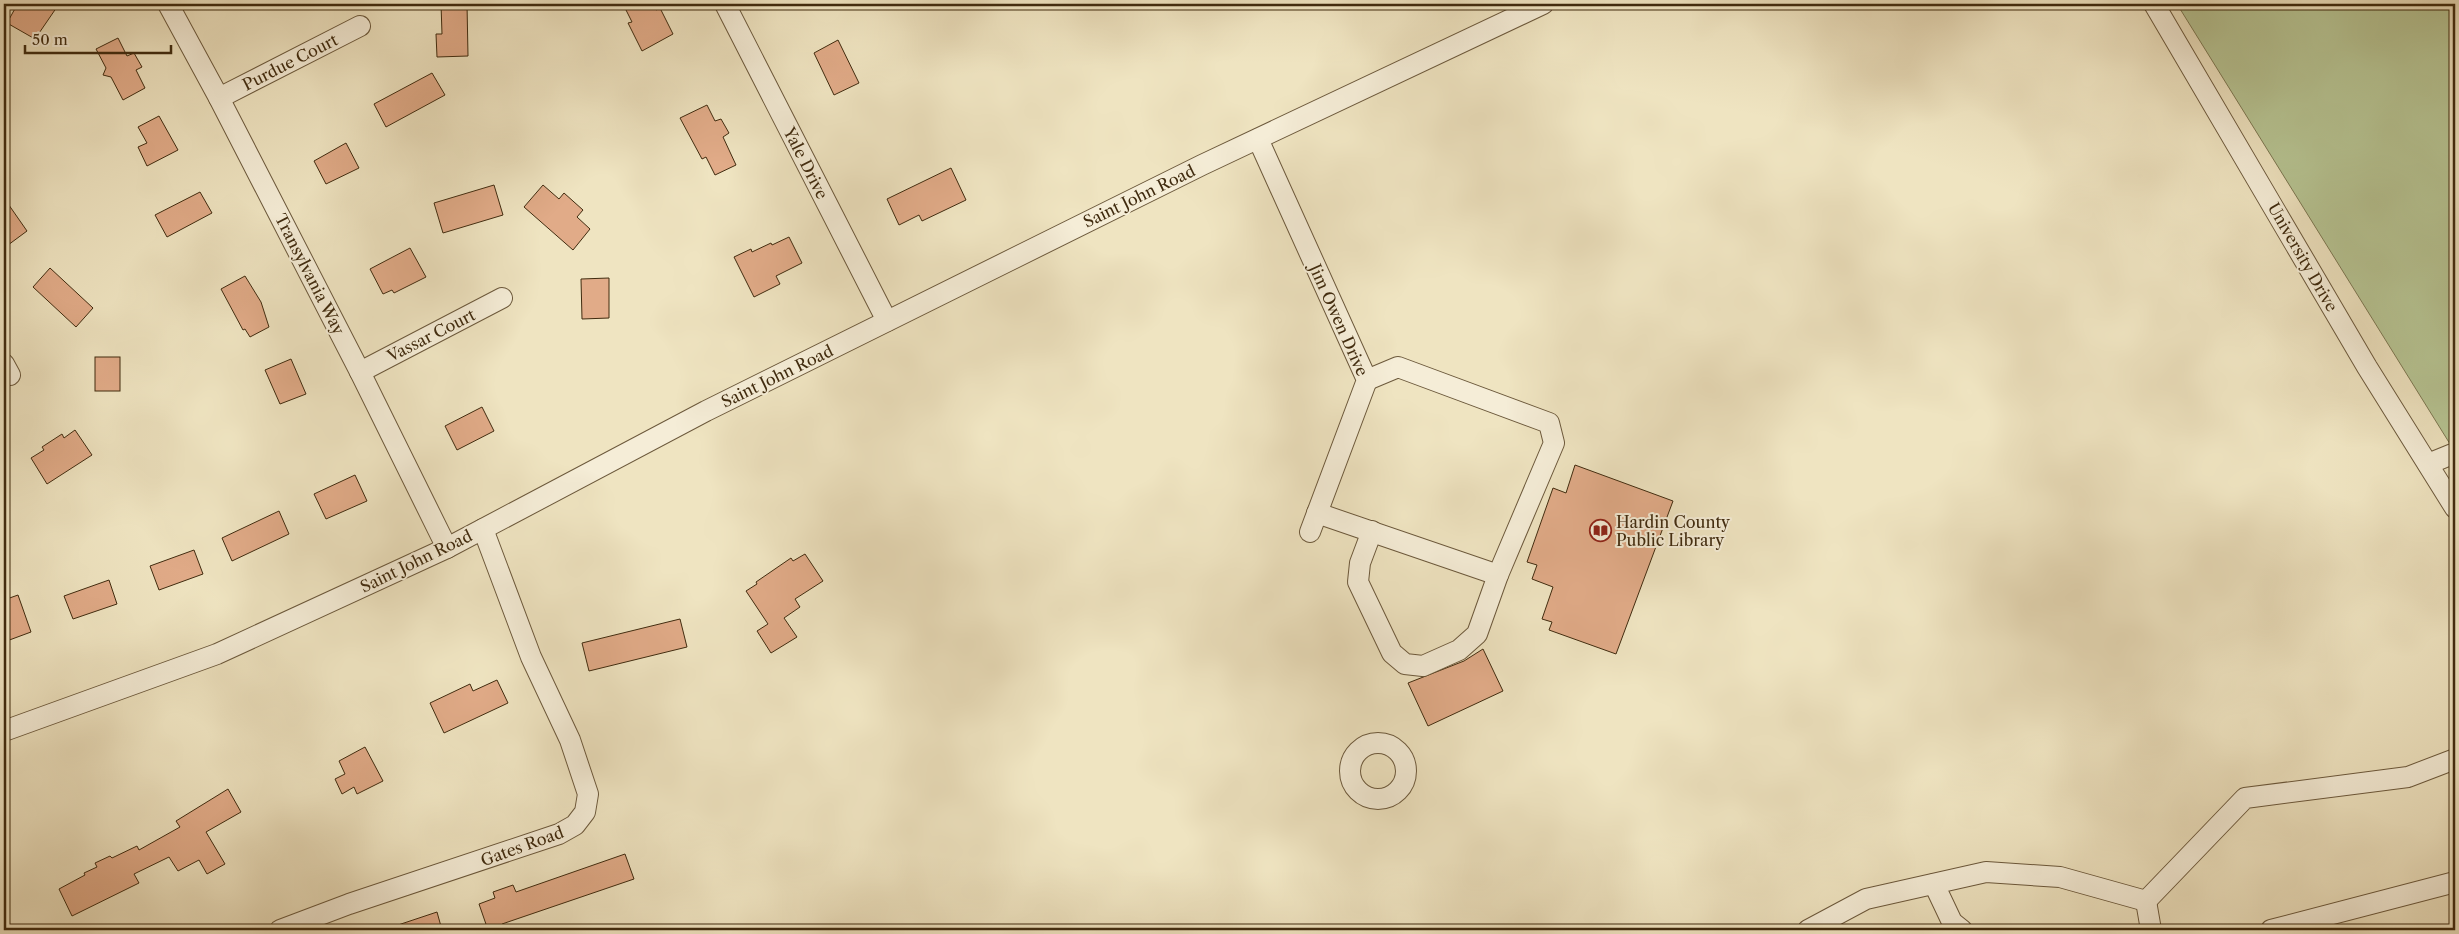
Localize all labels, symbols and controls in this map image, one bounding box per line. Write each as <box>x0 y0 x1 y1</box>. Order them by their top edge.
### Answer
scale bar <box>25 22 171 54</box>
street label: Purdue Court <box>239 29 341 95</box>
text: 50 m <box>32 30 68 49</box>
street label: Yale Drive <box>779 123 833 202</box>
street label: Saint John Road <box>1080 160 1198 232</box>
street label: University Drive <box>2264 199 2342 315</box>
street label: Transylvania Way <box>271 210 350 339</box>
street label: Jim Owen Drive <box>1304 258 1373 379</box>
street label: Vassar Court <box>383 304 479 366</box>
street label: Saint John Road <box>718 340 836 412</box>
place label: Hardin County Public Library <box>1616 512 1731 550</box>
library icon: Hardin County Public Library <box>1588 519 1612 543</box>
street label: Saint John Road <box>357 525 475 597</box>
street label: Gates Road <box>478 822 566 870</box>

